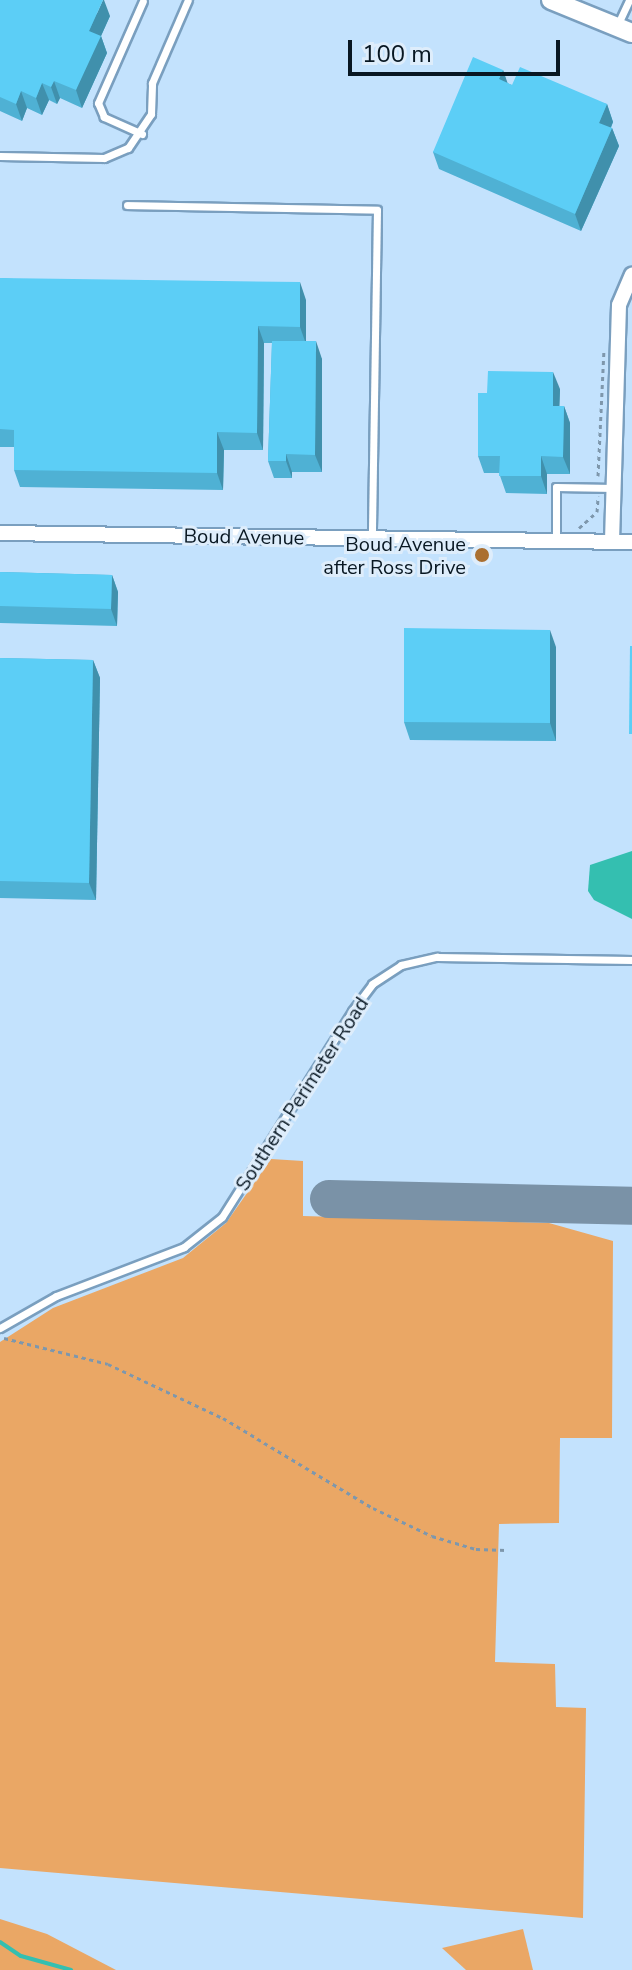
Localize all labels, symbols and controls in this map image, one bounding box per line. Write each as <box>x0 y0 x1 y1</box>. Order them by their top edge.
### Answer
scale bar <box>352 24 564 74</box>
text: 100 m <box>362 38 432 70</box>
street label: Boud Avenue <box>183 524 305 550</box>
place label: Boud Avenue after Ross Drive <box>323 532 466 579</box>
marker: Boud Avenue after Ross Drive <box>473 546 491 564</box>
street label: Southern Perimeter Road <box>230 993 374 1195</box>

